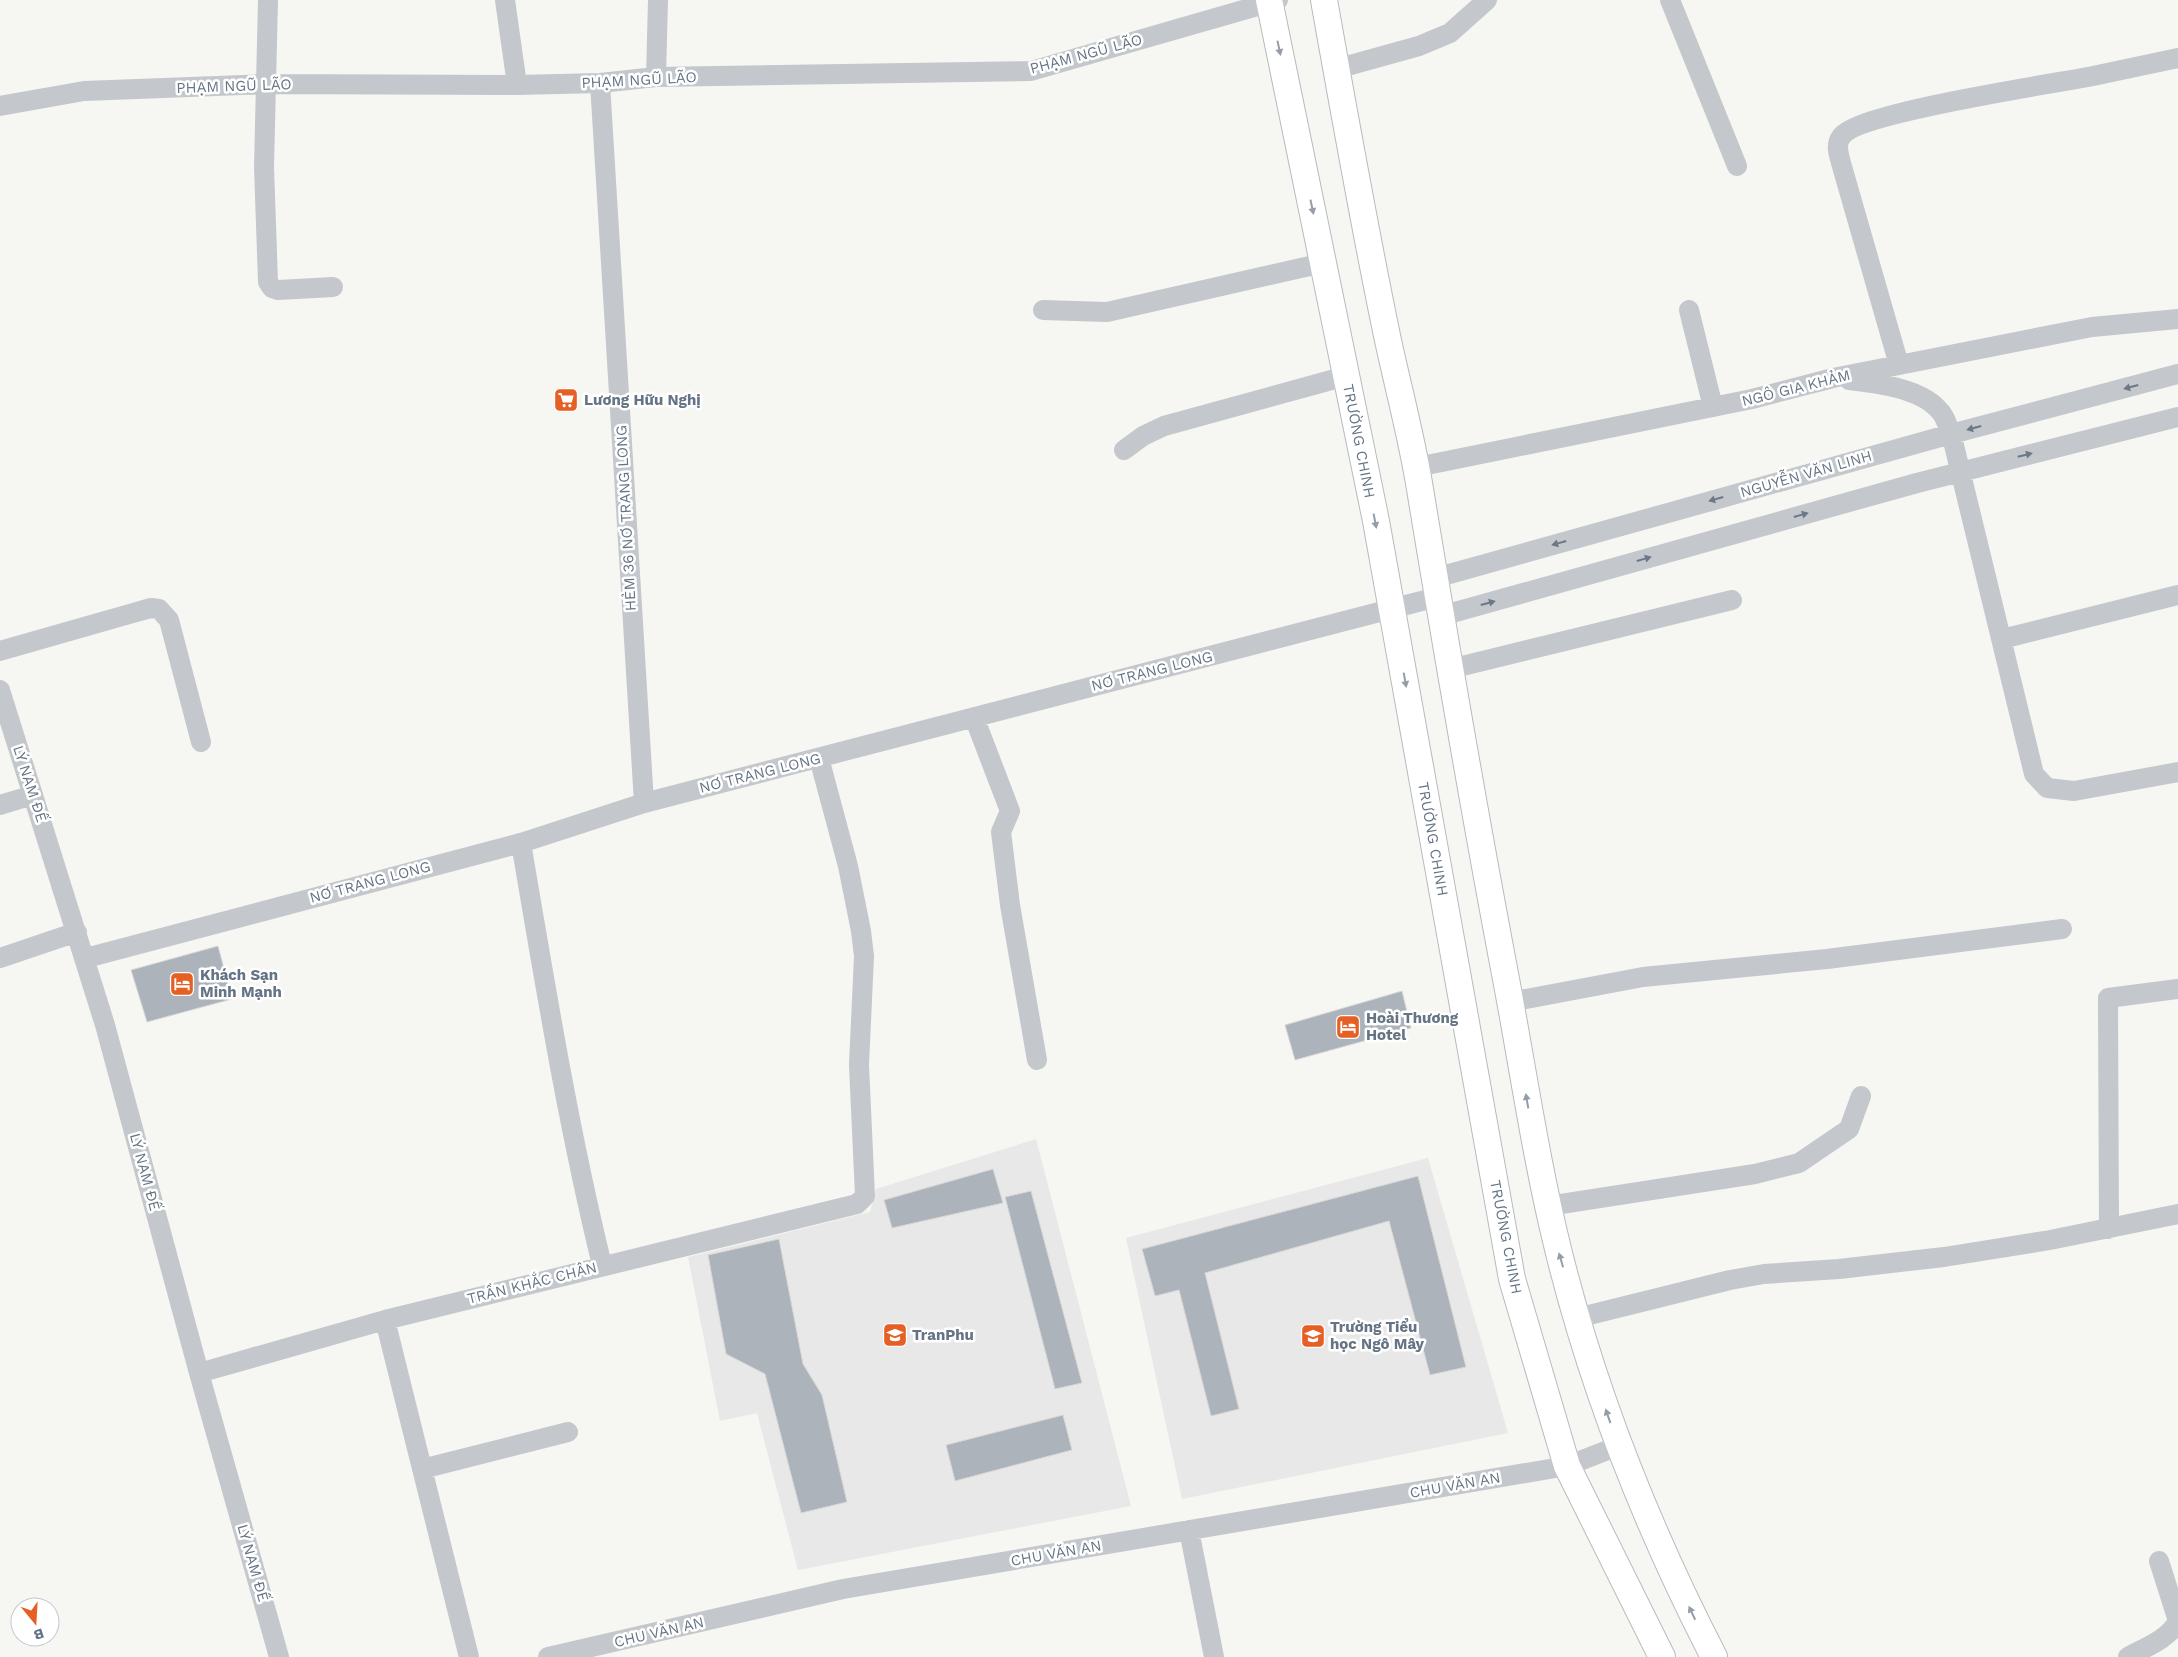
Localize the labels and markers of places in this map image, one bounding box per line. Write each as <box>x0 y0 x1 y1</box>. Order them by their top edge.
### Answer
supermarket icon: Lương Hữu Nghị <box>553 387 579 413</box>
place label: Lương Hữu Nghị <box>584 391 701 409</box>
place label: Khách Sạn Minh Mạnh <box>200 966 282 1001</box>
hotel icon: Khách Sạn Minh Mạnh <box>169 971 195 997</box>
place label: Hoài Thương Hotel <box>1366 1009 1459 1044</box>
hotel icon: Hoài Thương Hotel <box>1335 1014 1361 1040</box>
place label: Trường Tiểu học Ngô Mây <box>1330 1317 1425 1353</box>
school or university icon: TranPhu <box>882 1322 908 1348</box>
school or university icon: Trường Tiểu học Ngô Mây <box>1300 1323 1326 1349</box>
place label: TranPhu <box>912 1326 974 1344</box>

